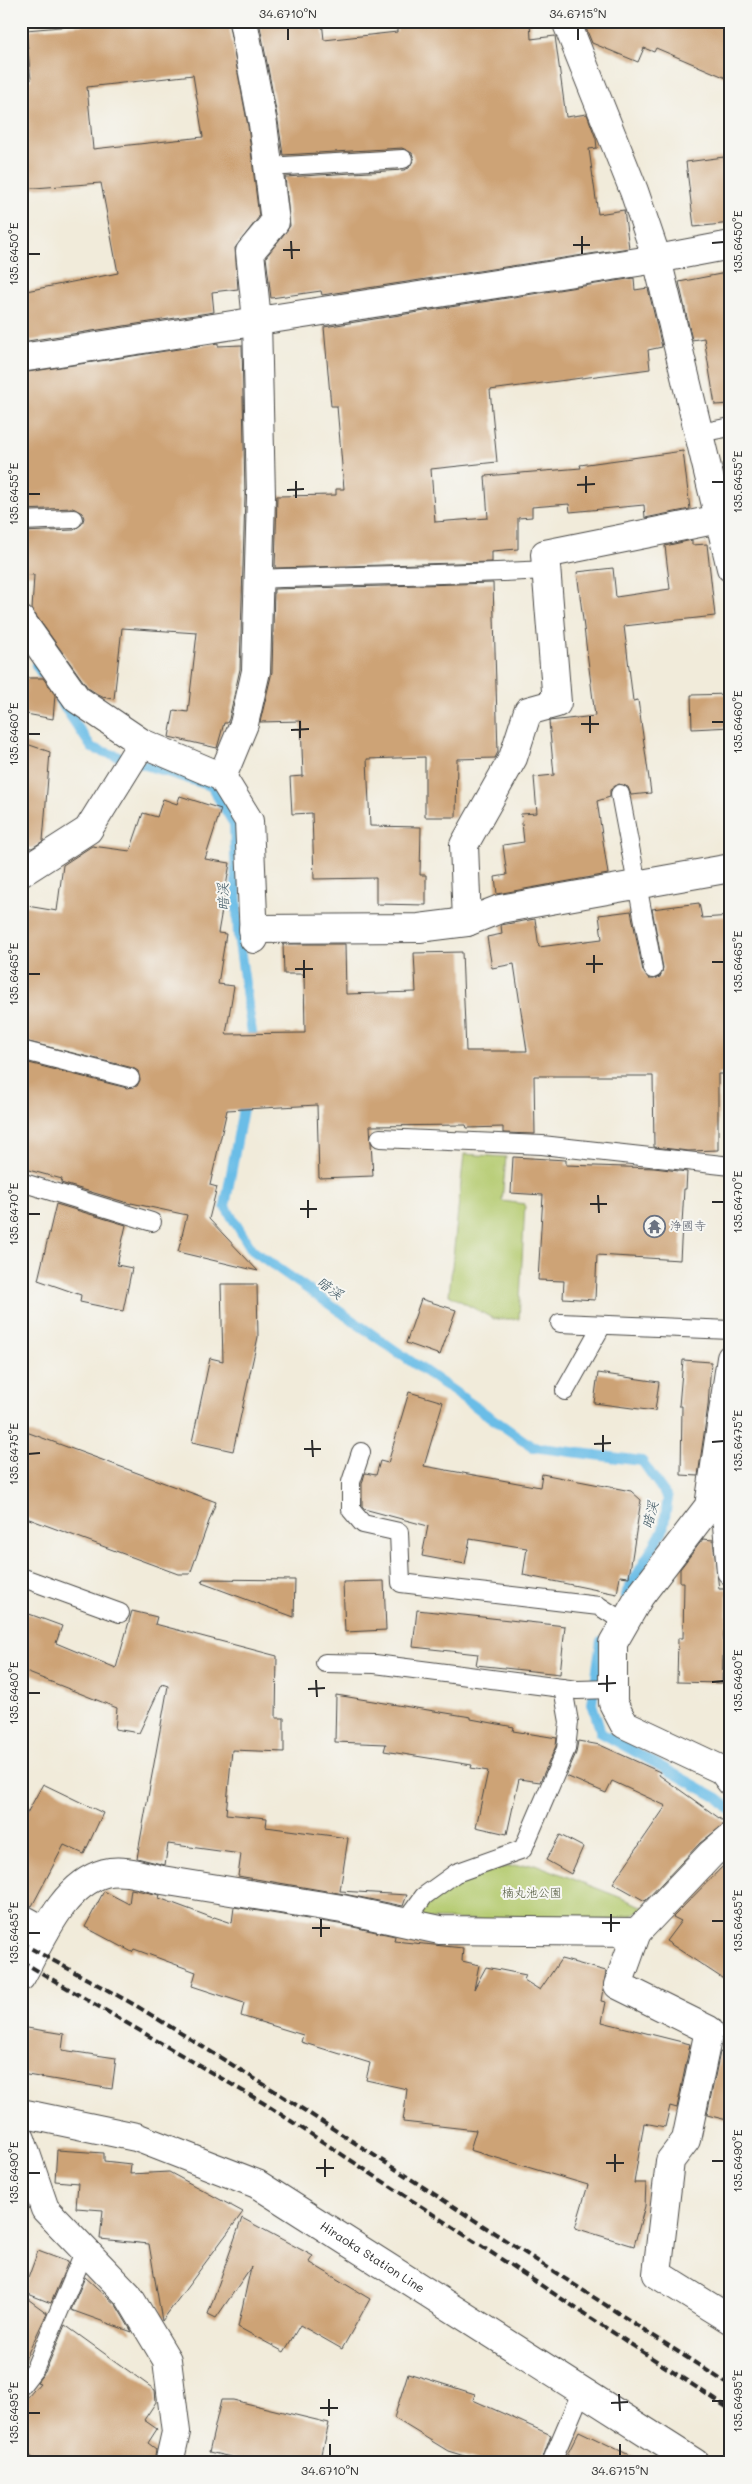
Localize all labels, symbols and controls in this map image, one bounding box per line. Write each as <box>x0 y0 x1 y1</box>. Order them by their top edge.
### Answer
text: 34.6710°N <box>259 5 317 21</box>
text: 34.6715°N <box>549 5 607 21</box>
text: 135.6450°E <box>729 210 745 274</box>
text: 135.6450°E <box>5 222 21 286</box>
text: 135.6455°E <box>729 451 745 513</box>
text: 135.6455°E <box>5 463 21 525</box>
text: 135.6460°E <box>729 690 745 754</box>
text: 135.6460°E <box>5 702 21 766</box>
water label: 暗渓 <box>212 882 232 911</box>
text: 135.6465°E <box>729 930 745 993</box>
text: 135.6465°E <box>5 942 21 1005</box>
text: 135.6470°E <box>729 1170 745 1233</box>
text: 135.6470°E <box>5 1182 21 1245</box>
temple icon: 浄國寺 <box>642 1214 666 1238</box>
place label: 浄國寺 <box>670 1217 706 1233</box>
water label: 暗渓 <box>313 1272 348 1304</box>
text: 135.6475°E <box>729 1410 745 1472</box>
text: 135.6475°E <box>5 1423 21 1485</box>
water label: 暗渓 <box>637 1498 662 1531</box>
text: 135.6480°E <box>729 1649 745 1713</box>
text: 135.6480°E <box>5 1661 21 1725</box>
park label: 楠丸池公園 <box>502 1884 562 1900</box>
text: 135.6485°E <box>729 1889 745 1953</box>
text: 135.6485°E <box>5 1901 21 1965</box>
text: 135.6490°E <box>729 2129 745 2193</box>
text: 135.6490°E <box>5 2141 21 2205</box>
street label: Hiraoka Station Line <box>318 2217 428 2296</box>
text: 135.6495°E <box>729 2369 745 2432</box>
text: 135.6495°E <box>5 2381 21 2444</box>
text: 34.6710°N <box>301 2462 359 2478</box>
text: 34.6715°N <box>591 2462 649 2478</box>

